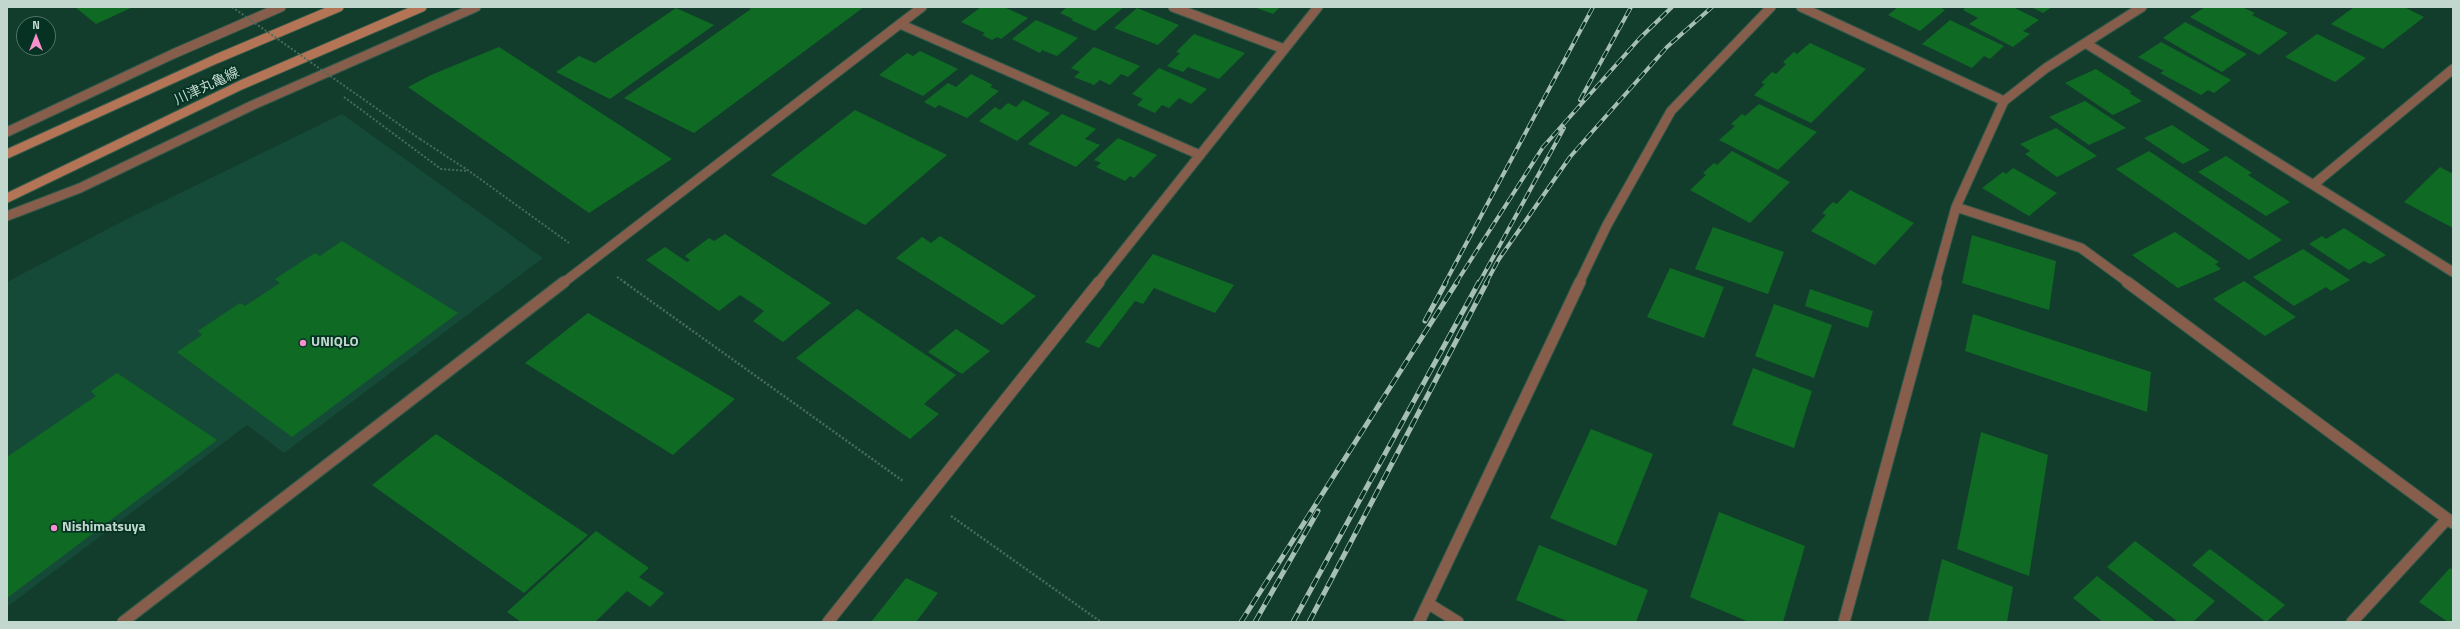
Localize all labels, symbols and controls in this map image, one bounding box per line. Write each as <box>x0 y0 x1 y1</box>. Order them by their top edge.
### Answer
north arrow <box>16 16 56 56</box>
text: N <box>32 17 40 33</box>
street label: 川津丸亀線 <box>172 65 242 109</box>
place label: UNIQLO <box>311 335 359 351</box>
marker: UNIQLO <box>298 338 308 348</box>
place label: Nishimatsuya <box>62 520 146 536</box>
marker: Nishimatsuya <box>49 523 59 533</box>

